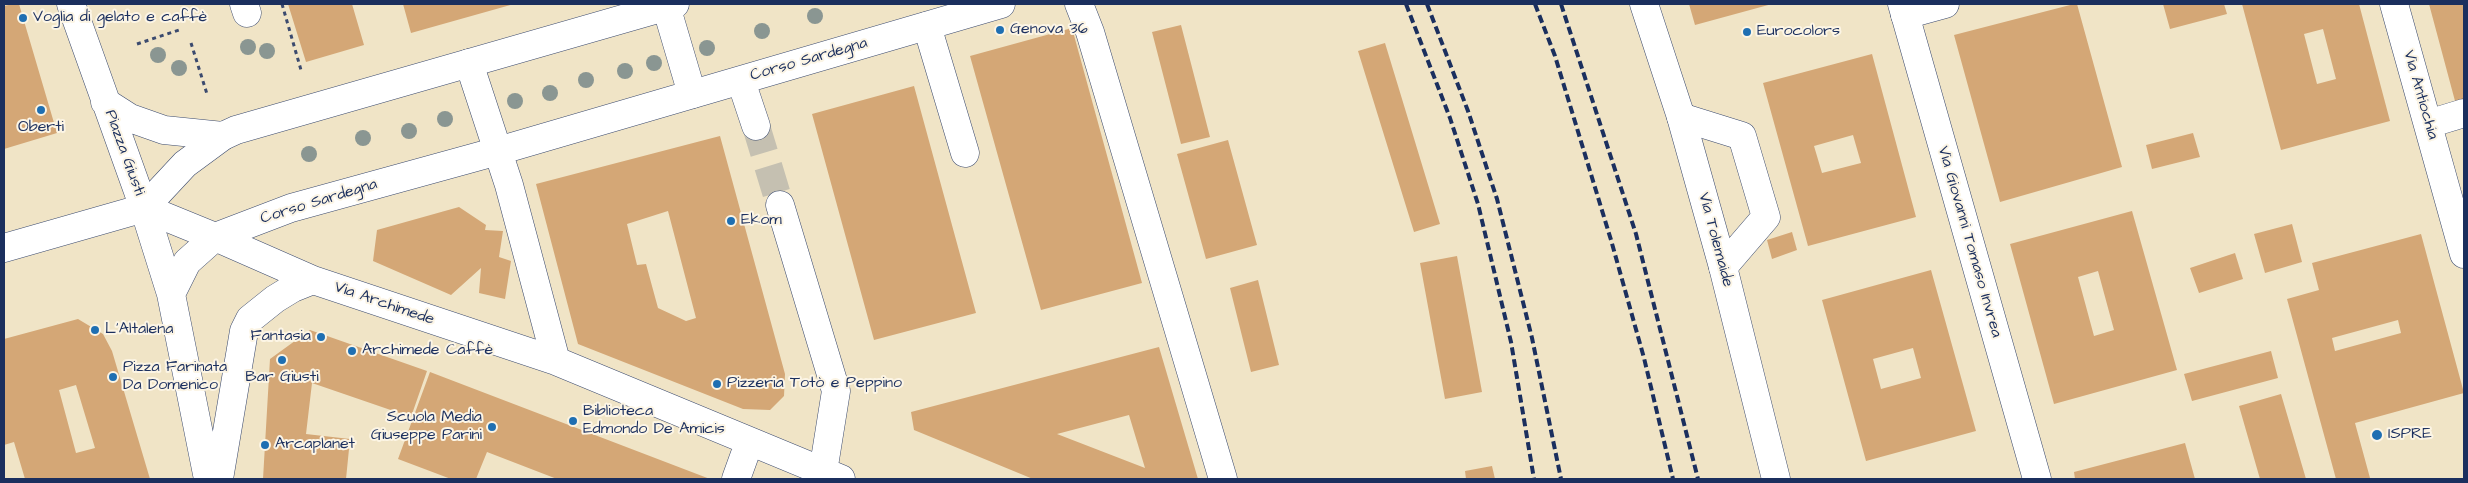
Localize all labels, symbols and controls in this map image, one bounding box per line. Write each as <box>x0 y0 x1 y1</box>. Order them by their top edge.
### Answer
place label: Voglia di gelato e caffè <box>33 8 207 28</box>
marker: Voglia di gelato e caffè <box>17 12 29 24</box>
place label: Genova 36 <box>1010 20 1088 40</box>
place label: Eurocolors <box>1757 22 1840 42</box>
marker: Genova 36 <box>994 24 1006 36</box>
marker: Eurocolors <box>1741 26 1753 38</box>
street label: Corso Sardegna <box>748 34 870 86</box>
street label: Via Antiochia <box>2398 48 2442 142</box>
marker: Oberti <box>35 104 47 116</box>
street label: Piazza Giusti <box>100 108 148 198</box>
place label: Oberti <box>18 118 64 138</box>
street label: Via Giovanni Tomaso Invrea <box>1932 144 2006 340</box>
street label: Corso Sardegna <box>258 175 380 229</box>
street label: Via Tolemaide <box>1693 191 1737 289</box>
place label: Ekom <box>741 211 782 231</box>
marker: Ekom <box>725 215 737 227</box>
street label: Via Archimede <box>331 278 437 330</box>
place label: L'Altalena <box>105 320 173 340</box>
marker: L'Altalena <box>89 324 101 336</box>
place label: Fantasia <box>251 327 311 347</box>
marker: Fantasia <box>315 331 327 343</box>
place label: Archimede Caffè <box>362 341 493 361</box>
marker: Archimede Caffè <box>346 345 358 357</box>
marker: Bar Giusti <box>276 354 288 366</box>
place label: Pizza Farinata Da Domenico <box>123 358 227 396</box>
place label: Bar Giusti <box>245 368 319 388</box>
marker: Pizza Farinata Da Domenico <box>107 371 119 383</box>
place label: Pizzeria Totò e Peppino <box>727 374 902 394</box>
marker: Pizzeria Totò e Peppino <box>711 378 723 390</box>
place label: Biblioteca Edmondo De Amicis <box>583 402 725 440</box>
place label: Scuola Media Giuseppe Parini <box>371 408 482 446</box>
marker: Biblioteca Edmondo De Amicis <box>567 415 579 427</box>
marker: Scuola Media Giuseppe Parini <box>486 421 498 433</box>
place label: ISPRE <box>2388 425 2432 445</box>
marker: ISPRE <box>2370 428 2384 442</box>
place label: Arcaplanet <box>275 435 355 455</box>
marker: Arcaplanet <box>259 439 271 451</box>

